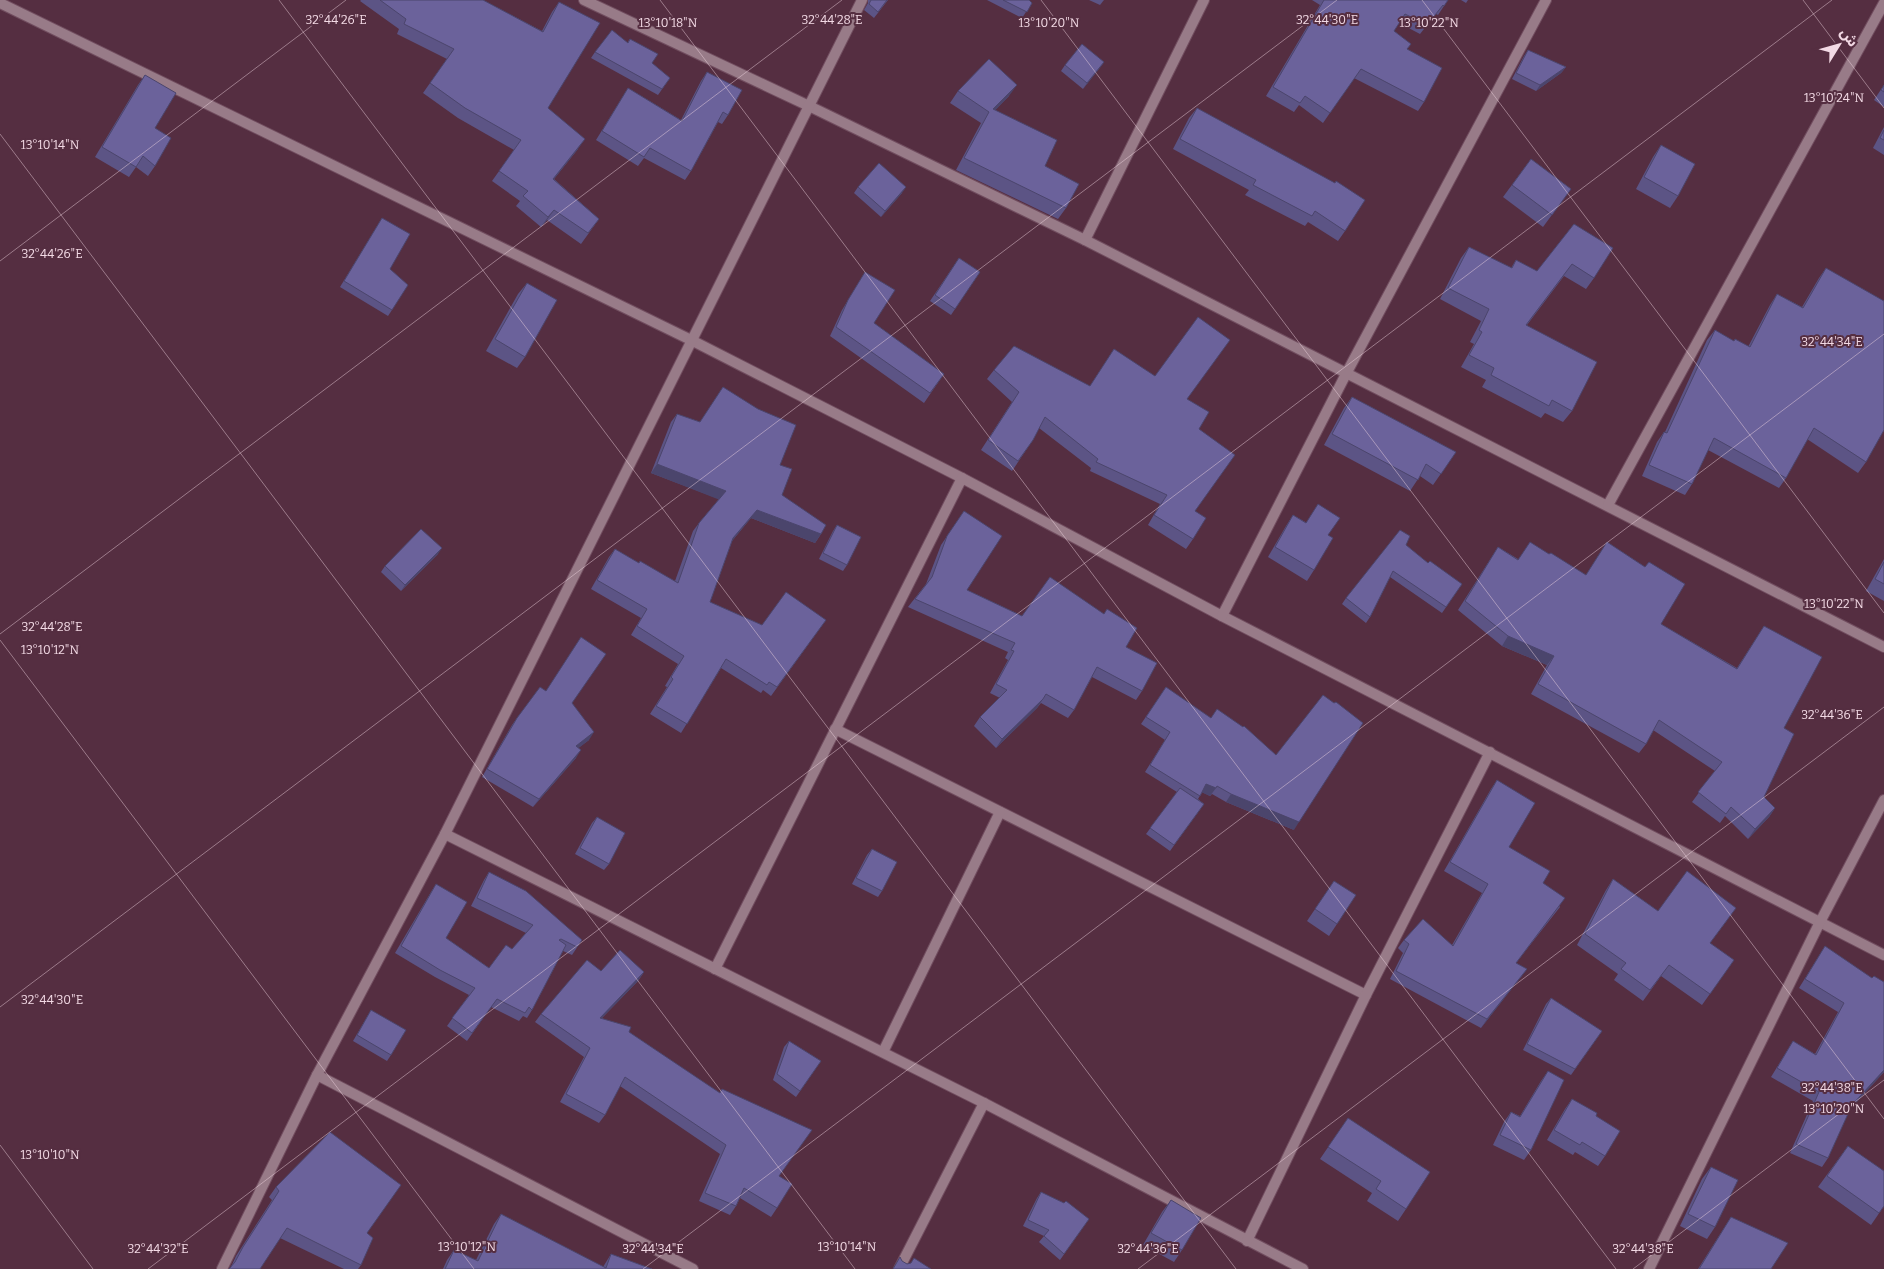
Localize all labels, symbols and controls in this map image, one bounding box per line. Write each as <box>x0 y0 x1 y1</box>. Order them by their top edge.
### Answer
text: 32°44'26"E <box>305 13 367 27</box>
text: 32°44'28"E <box>801 13 863 27</box>
text: 32°44'30"E <box>1296 13 1358 27</box>
text: 13°10'18"N <box>639 16 698 30</box>
text: 13°10'20"N <box>1019 16 1080 30</box>
text: 13°10'22"N <box>1399 16 1459 30</box>
north arrow <box>1814 20 1864 70</box>
text: ش <box>1836 25 1862 50</box>
text: 13°10'24"N <box>1804 91 1865 105</box>
text: 13°10'14"N <box>21 138 80 152</box>
text: 32°44'26"E <box>21 247 83 261</box>
text: 32°44'34"E <box>1801 335 1863 349</box>
text: 13°10'22"N <box>1804 597 1864 611</box>
text: 32°44'28"E <box>21 620 83 634</box>
text: 13°10'12"N <box>21 643 79 657</box>
text: 32°44'36"E <box>1801 708 1863 722</box>
text: 32°44'30"E <box>21 993 83 1007</box>
text: 32°44'38"E <box>1801 1081 1863 1095</box>
text: 13°10'20"N <box>1804 1102 1865 1116</box>
text: 13°10'10"N <box>20 1148 80 1162</box>
text: 13°10'12"N <box>438 1240 496 1254</box>
text: 13°10'14"N <box>818 1240 877 1254</box>
text: 32°44'32"E <box>127 1242 189 1256</box>
text: 32°44'34"E <box>622 1242 684 1256</box>
text: 32°44'36"E <box>1117 1242 1179 1256</box>
text: 32°44'38"E <box>1612 1242 1674 1256</box>

